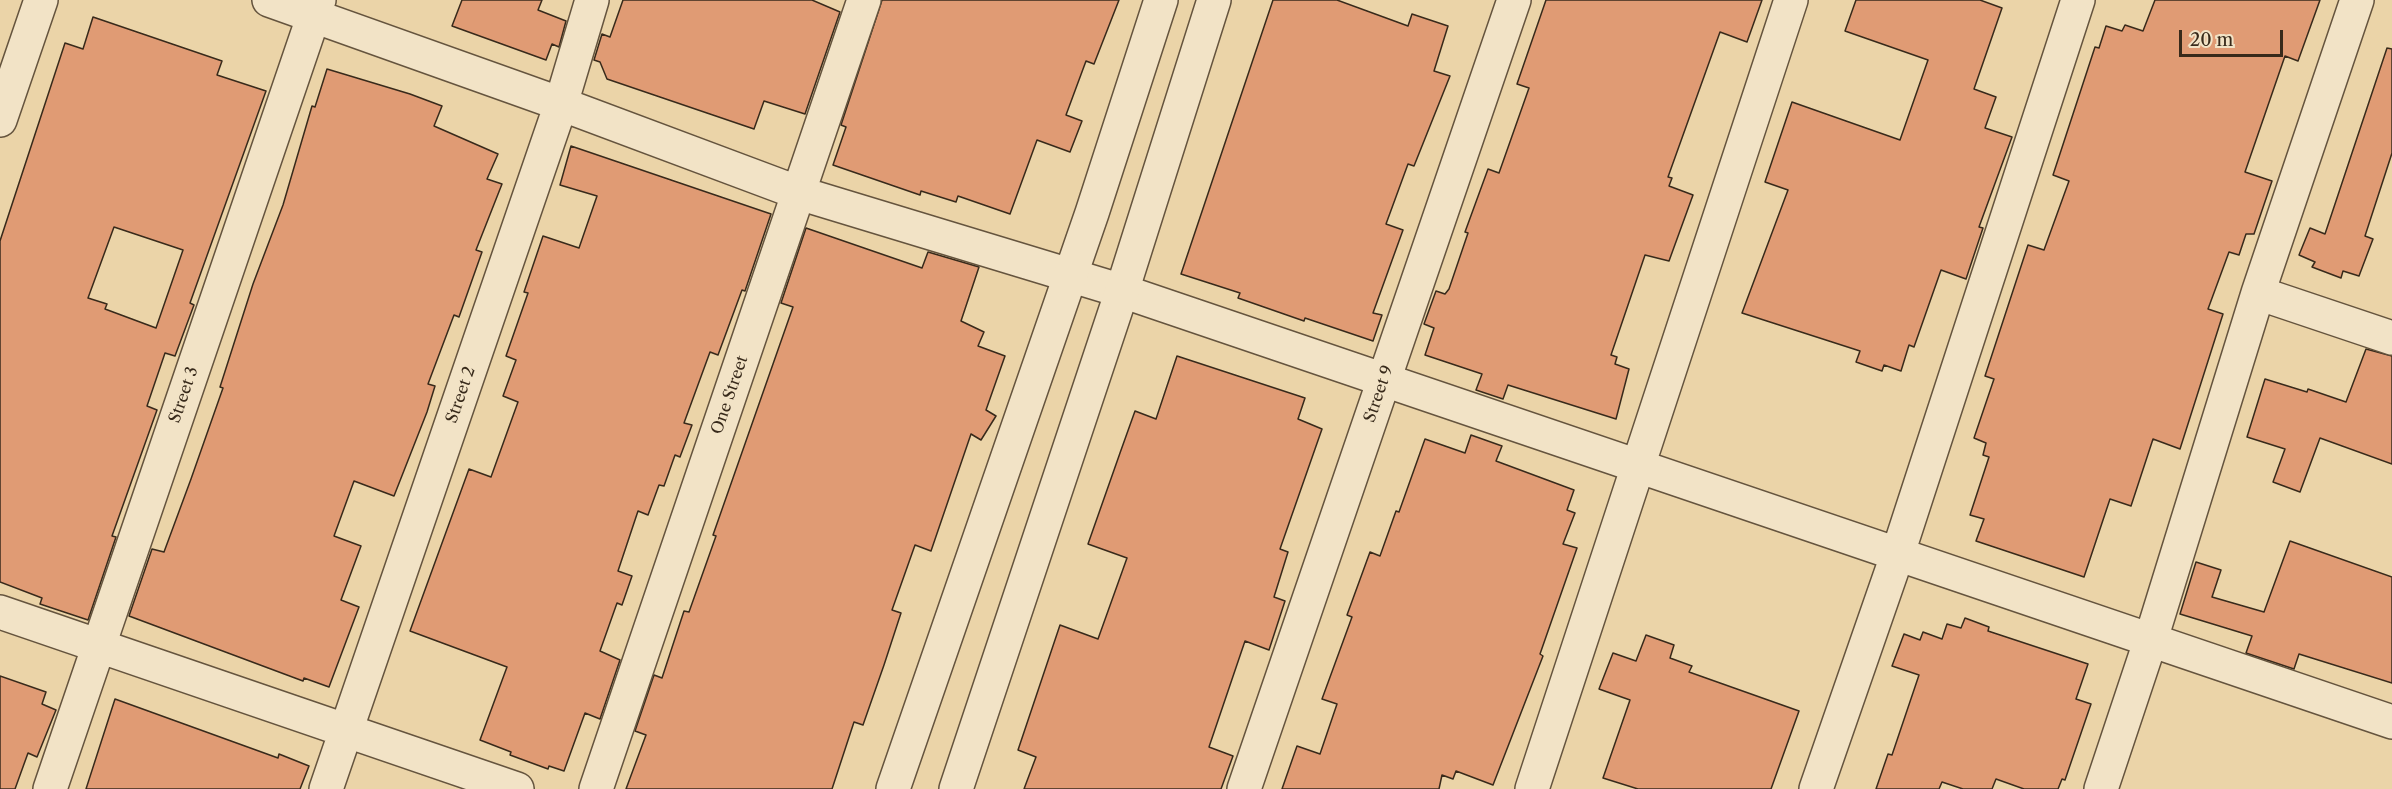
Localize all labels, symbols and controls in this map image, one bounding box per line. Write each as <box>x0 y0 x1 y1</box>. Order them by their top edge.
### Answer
scale bar <box>2182 18 2286 56</box>
text: 20 m <box>2190 29 2233 51</box>
street label: One Street <box>708 353 752 437</box>
street label: Street 9 <box>1360 363 1398 425</box>
street label: Street 3 <box>165 364 203 426</box>
street label: Street 2 <box>442 364 480 426</box>

